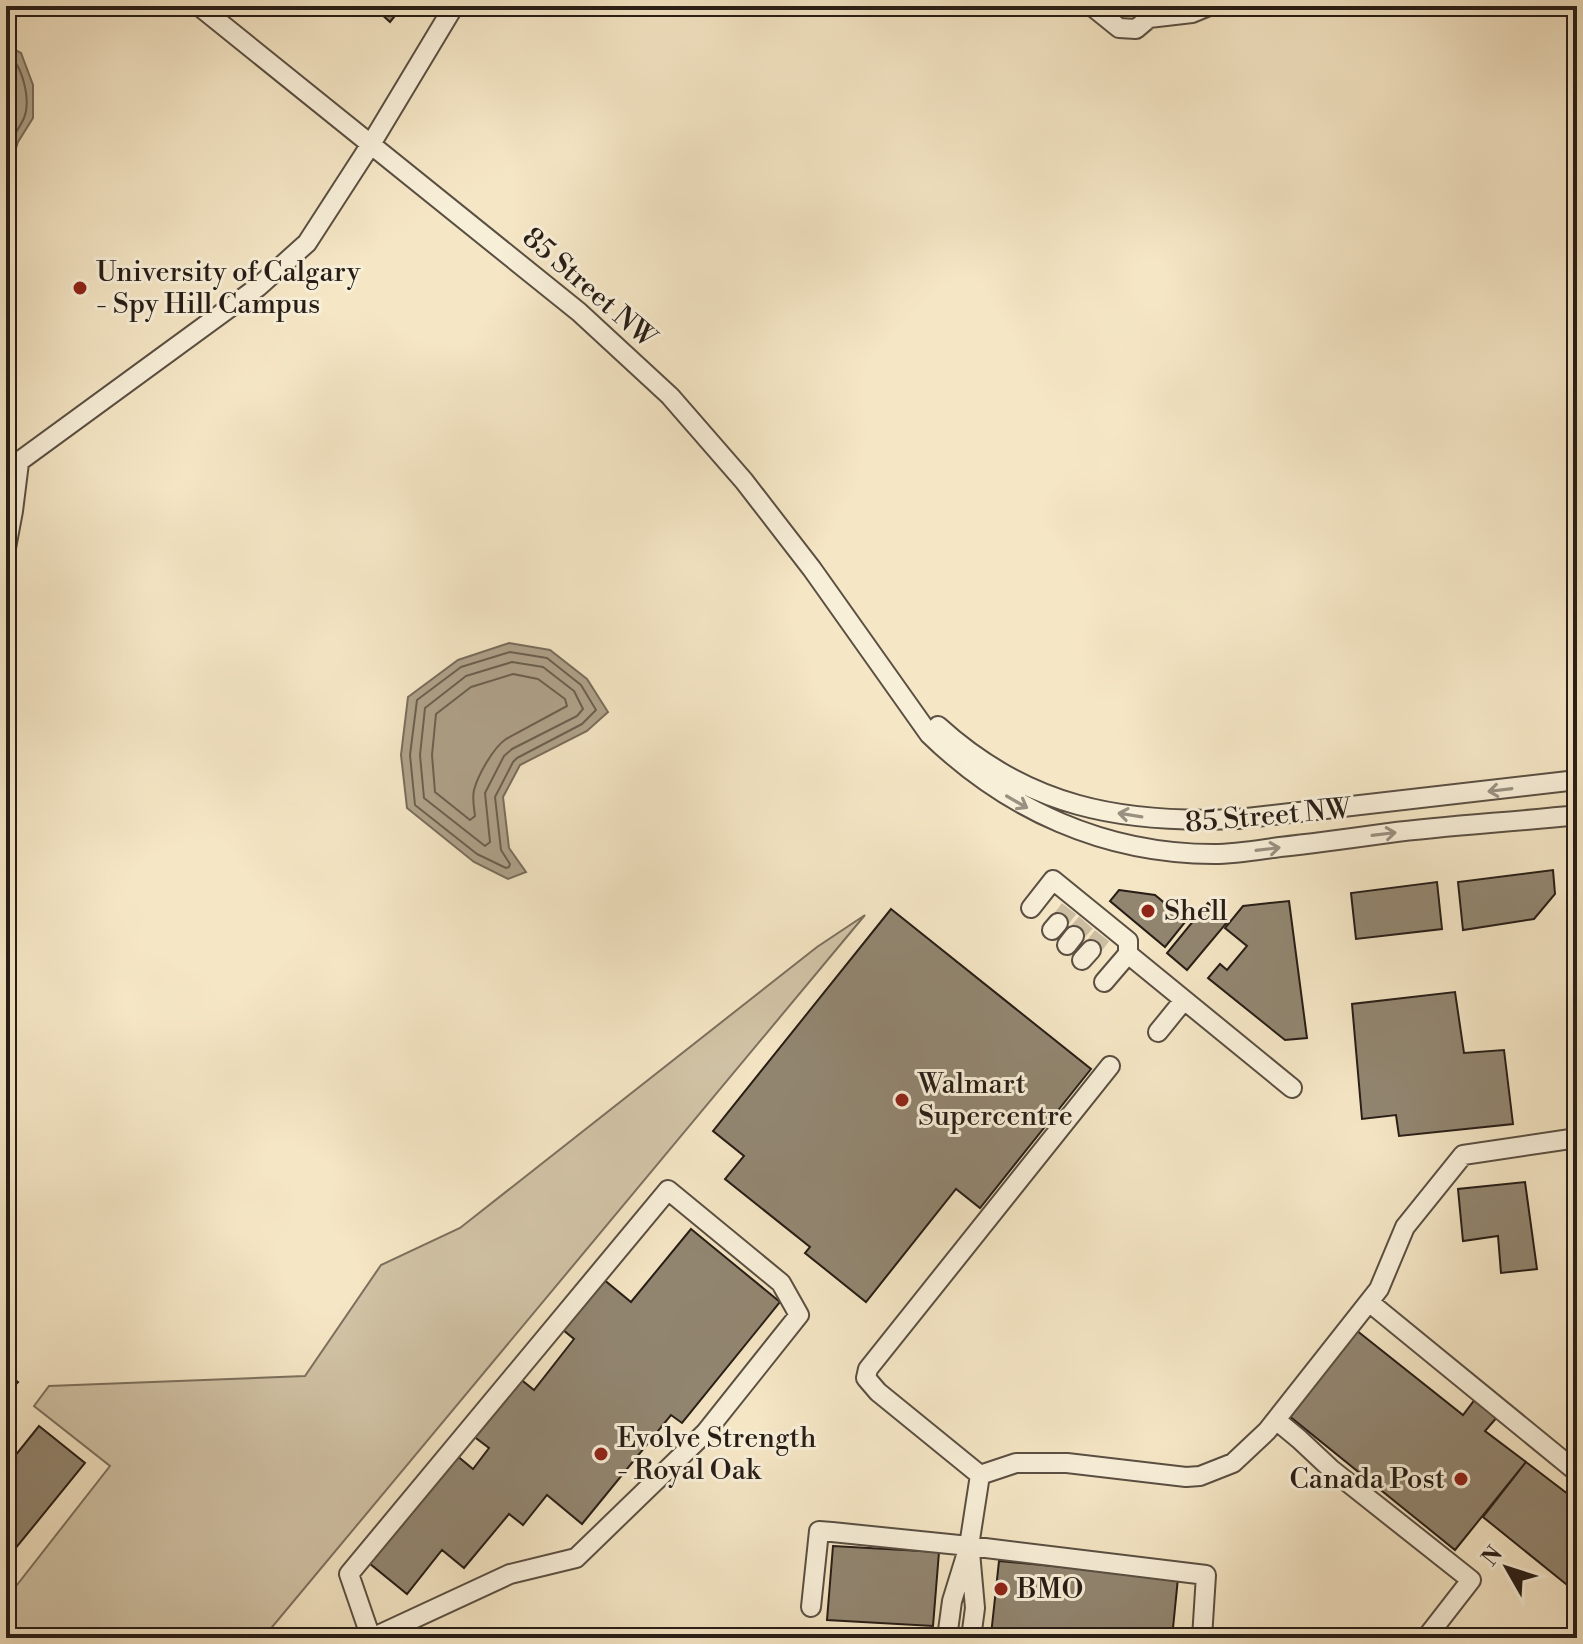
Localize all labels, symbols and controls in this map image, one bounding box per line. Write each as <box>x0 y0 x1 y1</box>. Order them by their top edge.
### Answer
street label: 85 Street NW <box>515 220 664 357</box>
place label: University of Calgary - Spy Hill Campus <box>96 255 361 322</box>
marker: University of Calgary - Spy Hill Campus <box>71 279 89 297</box>
one-way arrow <box>1487 782 1513 797</box>
street label: 85 Street NW <box>1184 791 1354 841</box>
one-way arrow <box>1005 794 1028 810</box>
one-way arrow <box>1117 807 1143 822</box>
one-way arrow <box>1371 826 1396 841</box>
one-way arrow <box>1254 841 1281 856</box>
place label: Shell <box>1164 894 1227 929</box>
marker: Shell <box>1139 902 1157 920</box>
place label: Walmart Supercentre <box>917 1067 1073 1134</box>
marker: Walmart Supercentre <box>893 1091 911 1109</box>
place label: Evolve Strength - Royal Oak <box>617 1421 817 1488</box>
marker: Evolve Strength - Royal Oak <box>592 1445 610 1463</box>
place label: Canada Post <box>1290 1462 1445 1497</box>
marker: Canada Post <box>1452 1470 1470 1488</box>
north arrow <box>1467 1528 1547 1608</box>
text: N <box>1477 1541 1509 1572</box>
place label: BMO <box>1016 1572 1083 1607</box>
marker: BMO <box>992 1580 1010 1598</box>

